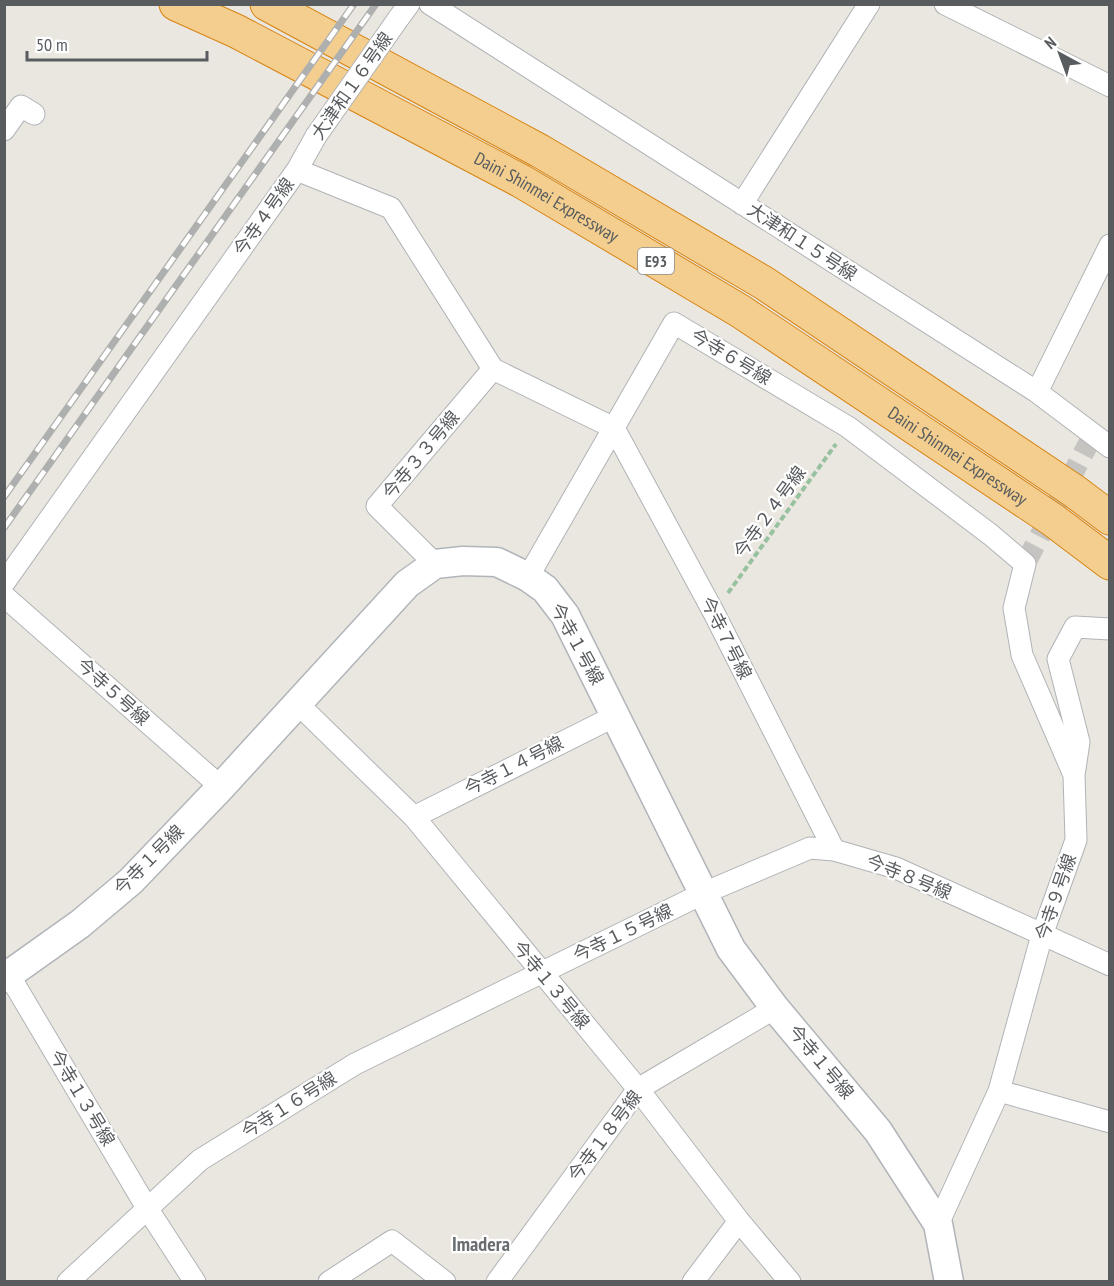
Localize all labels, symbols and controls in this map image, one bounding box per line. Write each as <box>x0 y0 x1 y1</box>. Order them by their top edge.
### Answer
scale bar <box>27 24 207 62</box>
north arrow <box>1030 24 1090 84</box>
street label: 大津和１６号線 <box>306 28 397 144</box>
text: N <box>1040 32 1060 53</box>
text: 50 m <box>36 33 68 56</box>
street label: Daini Shinmei Expressway <box>471 147 623 247</box>
street label: 今寺４号線 <box>228 173 299 260</box>
street label: 大津和１５号線 <box>743 198 861 286</box>
road number: E93 <box>638 248 674 274</box>
street label: 今寺６号線 <box>687 324 776 390</box>
street label: Daini Shinmei Expressway <box>884 401 1032 511</box>
street label: 今寺３３号線 <box>377 406 464 503</box>
street label: 今寺２４号線 <box>729 461 811 562</box>
street label: 今寺７号線 <box>696 592 757 683</box>
street label: 今寺１号線 <box>546 599 609 689</box>
street label: 今寺５号線 <box>72 653 154 730</box>
street label: 今寺１４号線 <box>460 731 567 800</box>
street label: 今寺１号線 <box>109 820 189 900</box>
street label: 今寺８号線 <box>863 849 955 904</box>
street label: 今寺９号線 <box>1030 851 1081 943</box>
street label: 今寺１５号線 <box>569 899 676 967</box>
street label: 今寺１３号線 <box>508 936 595 1033</box>
street label: 今寺１号線 <box>784 1020 859 1104</box>
street label: 今寺１３号線 <box>45 1046 120 1150</box>
street label: 今寺１６号線 <box>237 1066 341 1143</box>
street label: 今寺１８号線 <box>563 1086 646 1186</box>
district label: Imadera <box>452 1231 510 1257</box>

